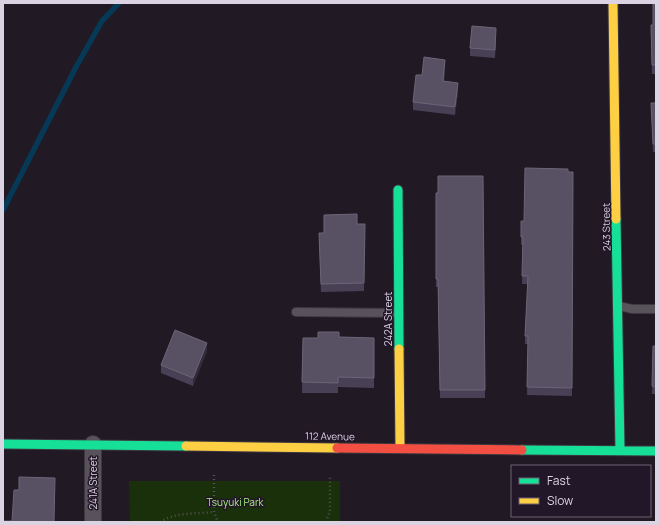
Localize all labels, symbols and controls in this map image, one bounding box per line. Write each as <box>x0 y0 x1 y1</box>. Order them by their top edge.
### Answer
street label: 243 Street <box>599 203 613 251</box>
street label: 242A Street <box>381 292 395 346</box>
street label: 112 Avenue <box>305 429 355 443</box>
street label: 241A Street <box>86 456 100 510</box>
legend <box>511 465 651 517</box>
text: Fast <box>547 472 571 489</box>
text: Slow <box>547 492 573 509</box>
park label: Tsuyuki Park <box>207 495 265 509</box>

